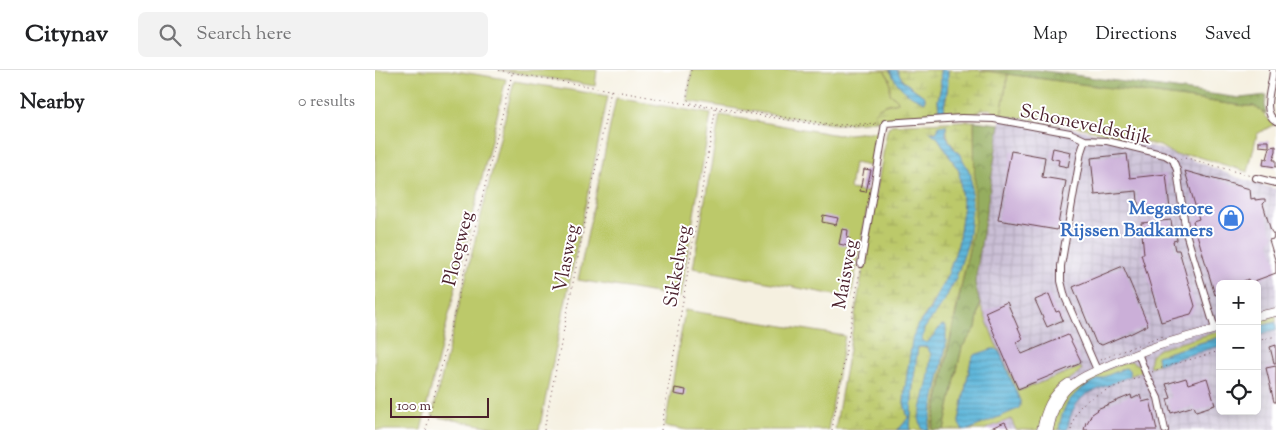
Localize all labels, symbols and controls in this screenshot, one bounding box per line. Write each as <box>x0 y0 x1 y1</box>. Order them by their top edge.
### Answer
search box <box>138 12 488 57</box>
text: Citynav <box>25 18 108 52</box>
icon: search <box>156 21 184 49</box>
text: Search here <box>196 21 292 48</box>
text: Map <box>1033 22 1068 48</box>
text: Directions <box>1096 22 1177 48</box>
text: Saved <box>1205 22 1251 48</box>
text: Nearby <box>20 88 85 118</box>
text: 0 results <box>298 91 355 114</box>
street label: Schoneveldsdijk <box>1017 98 1154 153</box>
place label: Megastore Rijssen Badkamers <box>1060 196 1214 245</box>
shop icon: Megastore Rijssen Badkamers <box>1218 205 1244 231</box>
street label: Ploegweg <box>437 208 482 289</box>
street label: Vlasweg <box>548 222 587 295</box>
street label: Sikkelweg <box>658 223 699 310</box>
street label: Maisweg <box>827 237 866 312</box>
map controls <box>1216 280 1261 415</box>
button: + <box>1216 280 1261 325</box>
button: − <box>1216 325 1261 370</box>
button: locate <box>1216 370 1261 415</box>
scale bar <box>390 395 489 418</box>
text: 100 m <box>397 397 431 417</box>

